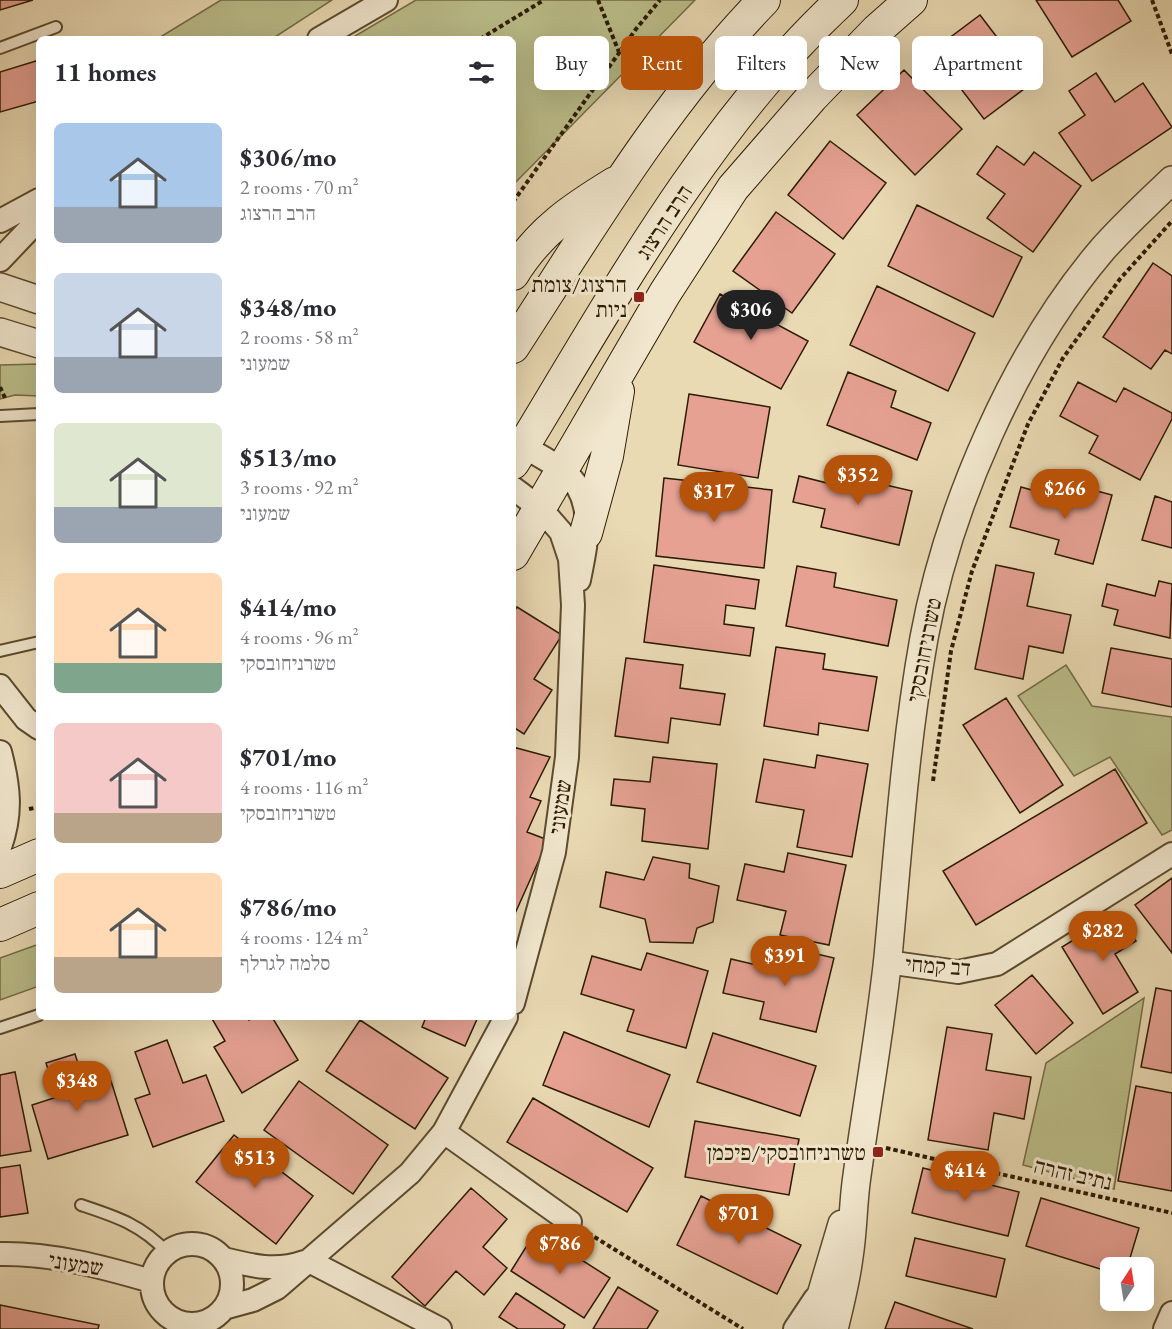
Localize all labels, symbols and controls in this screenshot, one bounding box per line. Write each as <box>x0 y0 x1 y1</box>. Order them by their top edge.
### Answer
chip: Buy <box>534 36 609 90</box>
chip: Rent <box>621 36 703 90</box>
chip: Filters <box>715 36 807 90</box>
chip: New <box>819 36 900 90</box>
chip: Apartment <box>912 36 1043 90</box>
text: 11 homes <box>54 55 156 89</box>
icon: filters <box>465 56 498 89</box>
text: $306/mo <box>240 140 336 174</box>
icon: home <box>102 147 174 219</box>
text: 2 rooms · 70 m² <box>240 174 359 200</box>
street label: הרב הרצוג <box>629 179 699 265</box>
text: הרב הרצוג <box>240 200 316 226</box>
place label: הרצוג/צומת ניות <box>531 270 627 324</box>
text: $348/mo <box>240 290 336 324</box>
marker: הרצוג/צומת ניות <box>632 290 646 304</box>
pin: $306 <box>715 290 787 341</box>
text: $306 <box>731 296 771 322</box>
icon: home <box>102 297 174 369</box>
text: 2 rooms · 58 m² <box>240 324 359 350</box>
text: שמעוני <box>240 350 290 376</box>
text: $513/mo <box>240 440 336 474</box>
icon: home <box>102 447 174 519</box>
pin: $352 <box>822 455 894 506</box>
text: $352 <box>838 461 878 487</box>
pin: $266 <box>1029 469 1101 520</box>
pin: $317 <box>678 472 750 523</box>
text: 3 rooms · 92 m² <box>240 474 359 500</box>
text: $266 <box>1045 475 1085 501</box>
text: $317 <box>694 478 734 504</box>
text: שמעוני <box>240 500 290 526</box>
text: $414/mo <box>240 590 336 624</box>
street label: טשרניחובסקי <box>900 595 948 705</box>
icon: home <box>102 597 174 669</box>
text: 4 rooms · 96 m² <box>240 624 359 650</box>
text: טשרניחובסקי <box>240 650 336 676</box>
text: $701/mo <box>240 740 336 774</box>
icon: home <box>102 747 174 819</box>
text: 4 rooms · 116 m² <box>240 774 368 800</box>
street label: שמעוני <box>542 778 578 836</box>
text: טשרניחובסקי <box>240 800 336 826</box>
text: $786/mo <box>240 890 336 924</box>
icon: home <box>102 897 174 969</box>
pin: $282 <box>1067 911 1139 962</box>
text: $282 <box>1083 917 1123 943</box>
text: 4 rooms · 124 m² <box>240 924 368 950</box>
pin: $391 <box>749 936 821 987</box>
text: $391 <box>765 942 805 968</box>
street label: דב קמחי <box>904 949 972 983</box>
text: סלמה לגרלף <box>240 950 330 976</box>
pin: $348 <box>41 1061 113 1112</box>
text: $348 <box>57 1067 97 1093</box>
pin: $513 <box>219 1138 291 1189</box>
place label: טשרניחובסקי/פיכמן <box>707 1138 866 1167</box>
text: $513 <box>235 1144 275 1170</box>
marker: טשרניחובסקי/פיכמן <box>871 1145 885 1159</box>
pin: $414 <box>929 1151 1001 1202</box>
street label: נתיב זהרה <box>1031 1151 1115 1197</box>
text: $414 <box>945 1157 985 1183</box>
pin: $701 <box>703 1194 775 1245</box>
text: $701 <box>719 1200 759 1226</box>
pin: $786 <box>524 1224 596 1275</box>
text: $786 <box>540 1230 580 1256</box>
street label: שמעוני <box>46 1245 106 1283</box>
north arrow <box>1100 1257 1154 1311</box>
map controls <box>1100 1257 1154 1311</box>

